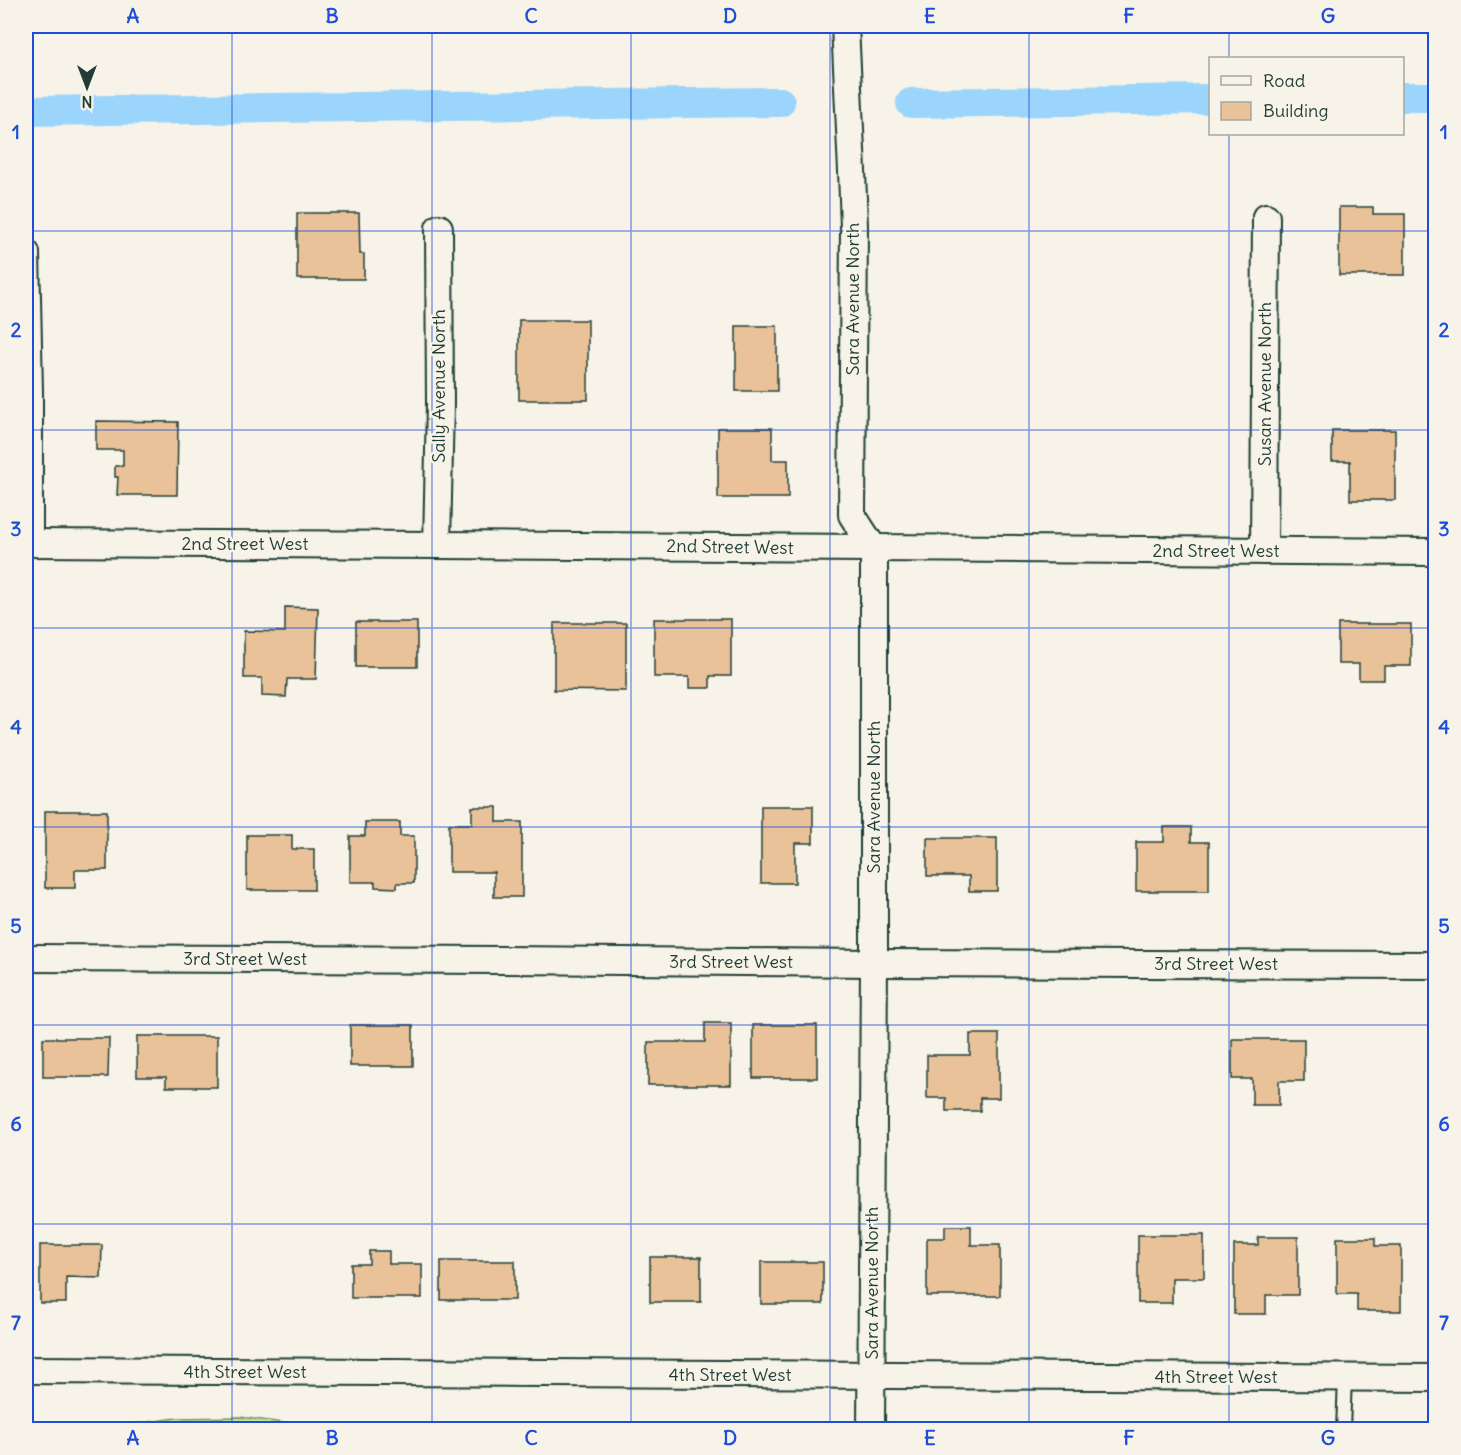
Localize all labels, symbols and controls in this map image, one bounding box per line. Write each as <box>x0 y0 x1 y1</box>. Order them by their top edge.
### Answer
text: A <box>127 3 140 28</box>
text: B <box>325 3 339 28</box>
text: C <box>524 3 538 28</box>
text: D <box>723 3 737 28</box>
text: E <box>924 3 936 28</box>
text: F <box>1123 3 1135 28</box>
text: G <box>1321 3 1335 28</box>
north arrow <box>57 57 117 117</box>
legend <box>1209 57 1404 135</box>
text: Road <box>1263 69 1306 92</box>
text: N <box>81 92 93 112</box>
text: Building <box>1263 99 1328 122</box>
text: 1 <box>12 119 20 144</box>
text: 1 <box>1440 119 1448 144</box>
street label: Sara Avenue North <box>841 223 864 375</box>
street label: Susan Avenue North <box>1253 302 1276 466</box>
street label: Sally Avenue North <box>427 309 450 463</box>
text: 2 <box>11 317 22 342</box>
text: 2 <box>1439 317 1450 342</box>
text: 3 <box>10 516 22 541</box>
text: 3 <box>1438 516 1450 541</box>
street label: 2nd Street West <box>181 532 309 555</box>
street label: 2nd Street West <box>666 534 794 559</box>
street label: 2nd Street West <box>1152 539 1280 562</box>
text: 4 <box>10 714 22 739</box>
text: 4 <box>1438 714 1450 739</box>
street label: Sara Avenue North <box>862 721 885 873</box>
text: 5 <box>10 913 22 938</box>
text: 5 <box>1438 913 1450 938</box>
street label: 3rd Street West <box>183 947 307 970</box>
street label: 3rd Street West <box>669 950 793 973</box>
street label: 3rd Street West <box>1154 952 1278 975</box>
text: 6 <box>10 1111 22 1136</box>
text: 6 <box>1438 1111 1450 1136</box>
street label: Sara Avenue North <box>860 1207 883 1359</box>
text: 7 <box>11 1310 21 1335</box>
text: 7 <box>1439 1310 1449 1335</box>
street label: 4th Street West <box>183 1360 307 1383</box>
street label: 4th Street West <box>668 1363 792 1386</box>
street label: 4th Street West <box>1154 1365 1278 1388</box>
text: A <box>127 1425 140 1450</box>
text: B <box>325 1425 339 1450</box>
text: C <box>524 1425 538 1450</box>
text: D <box>723 1425 737 1450</box>
text: E <box>924 1425 936 1450</box>
text: F <box>1123 1425 1135 1450</box>
text: G <box>1321 1425 1335 1450</box>

